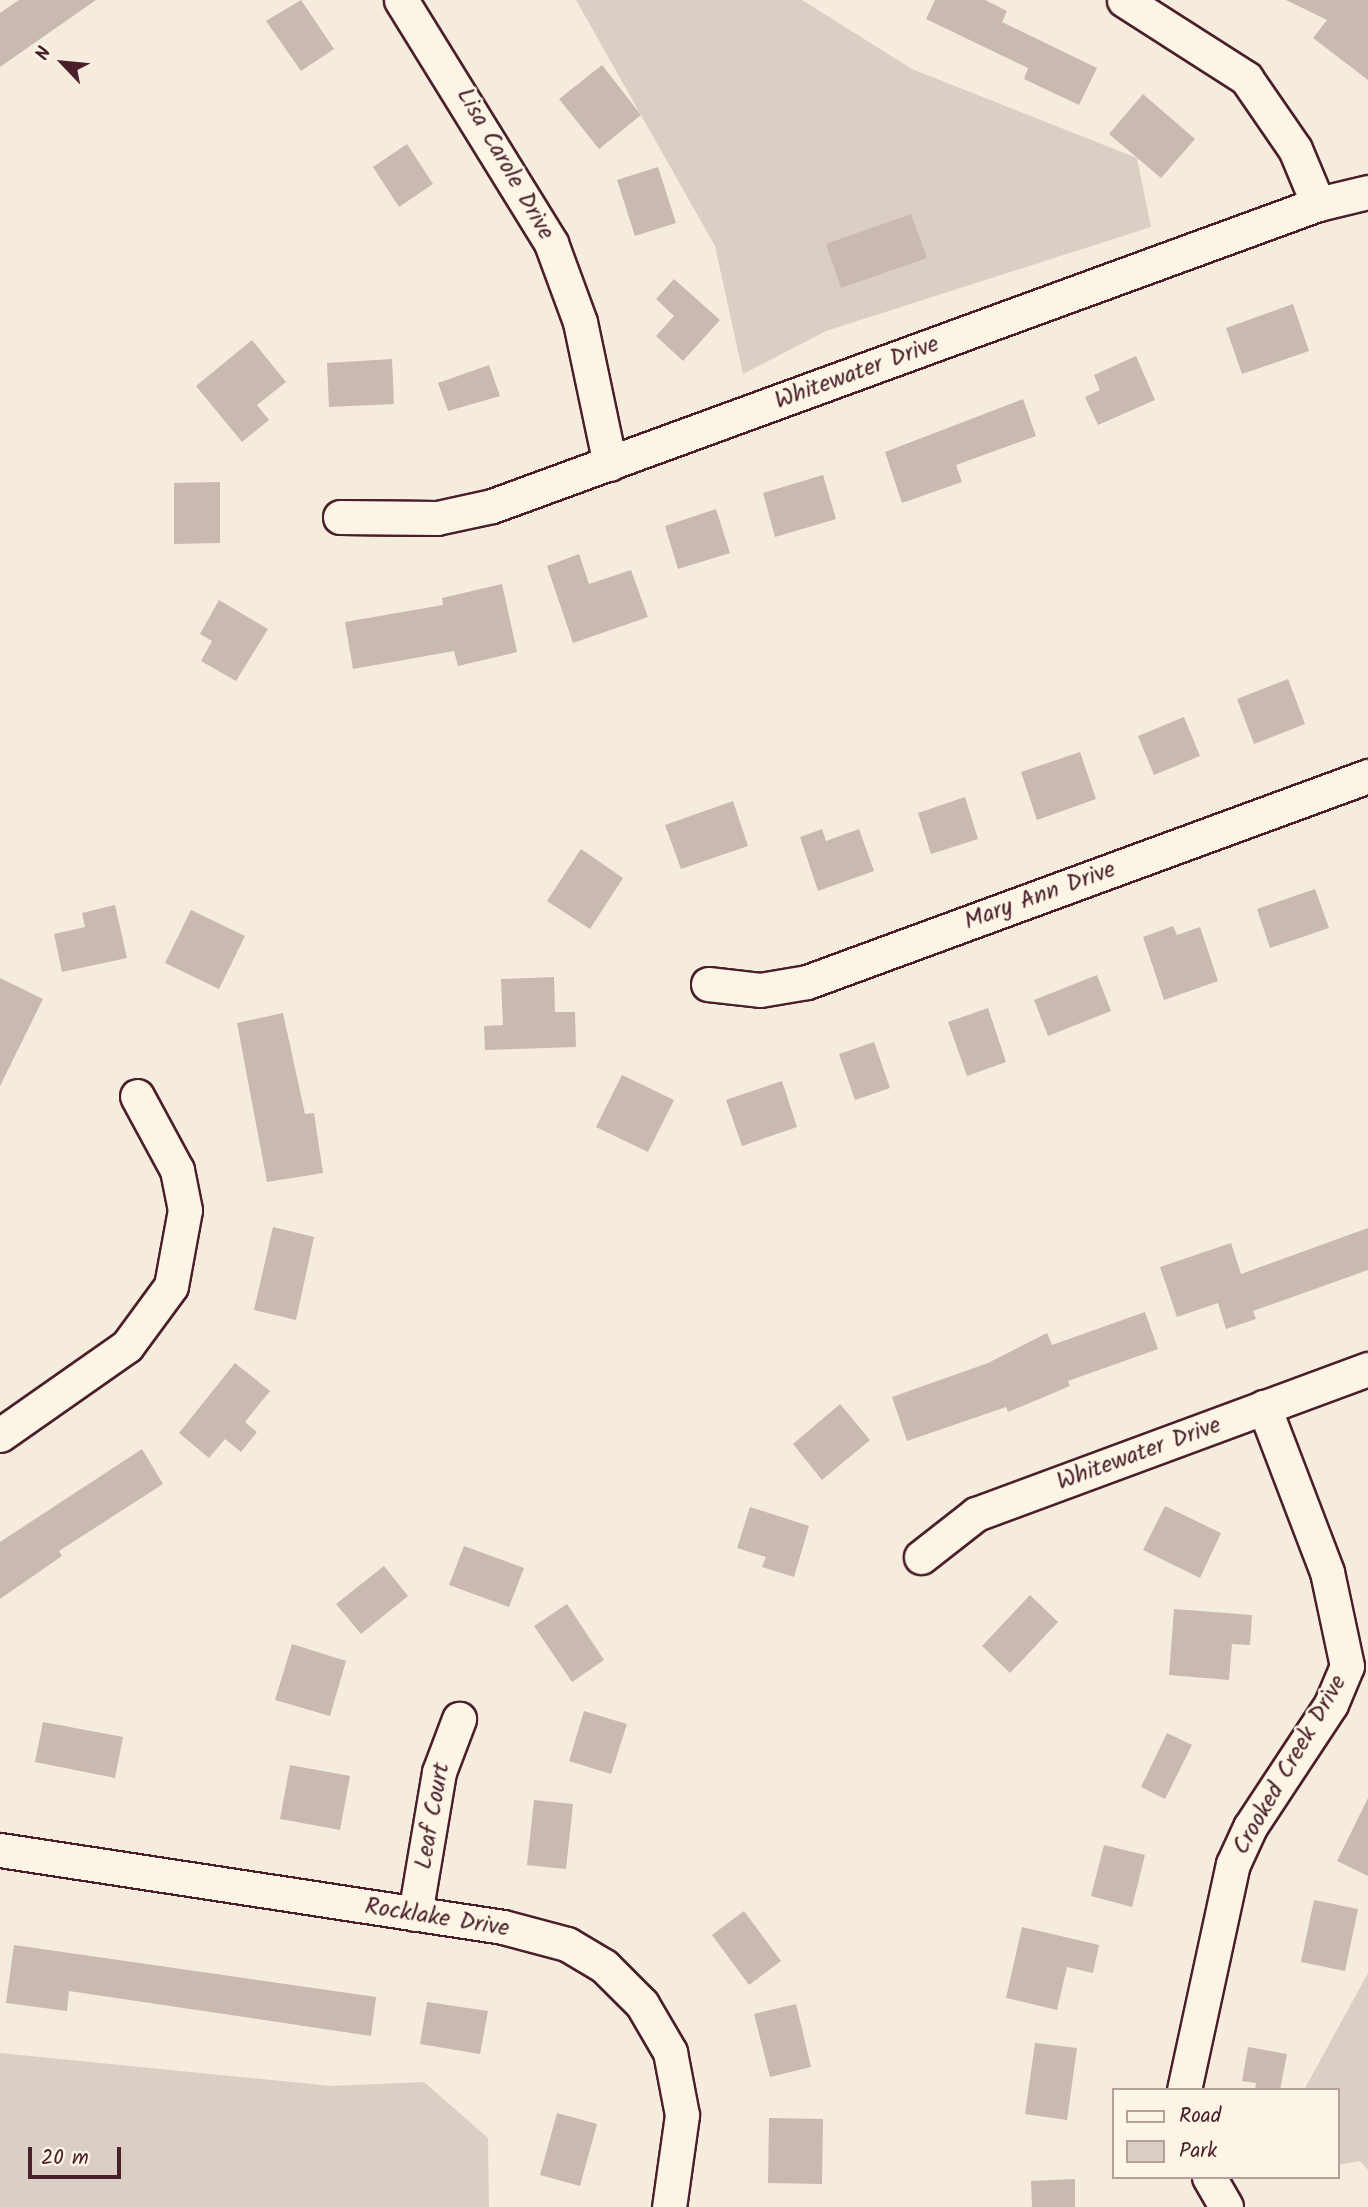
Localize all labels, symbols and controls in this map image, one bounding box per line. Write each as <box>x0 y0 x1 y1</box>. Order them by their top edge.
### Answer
north arrow <box>28 28 98 98</box>
text: N <box>28 42 60 66</box>
street label: Lisa Carole Drive <box>450 83 560 245</box>
street label: Whitewater Drive <box>771 330 943 416</box>
street label: Mary Ann Drive <box>960 855 1120 937</box>
street label: Whitewater Drive <box>1053 1411 1225 1497</box>
street label: Crooked Creek Drive <box>1227 1670 1353 1860</box>
street label: Leaf Court <box>409 1760 457 1872</box>
street label: Rocklake Drive <box>363 1892 511 1944</box>
legend <box>1112 2088 1340 2179</box>
text: Road <box>1179 2100 1221 2133</box>
scale bar <box>32 2134 124 2178</box>
text: Park <box>1179 2135 1217 2168</box>
text: 20 m <box>41 2142 89 2175</box>

